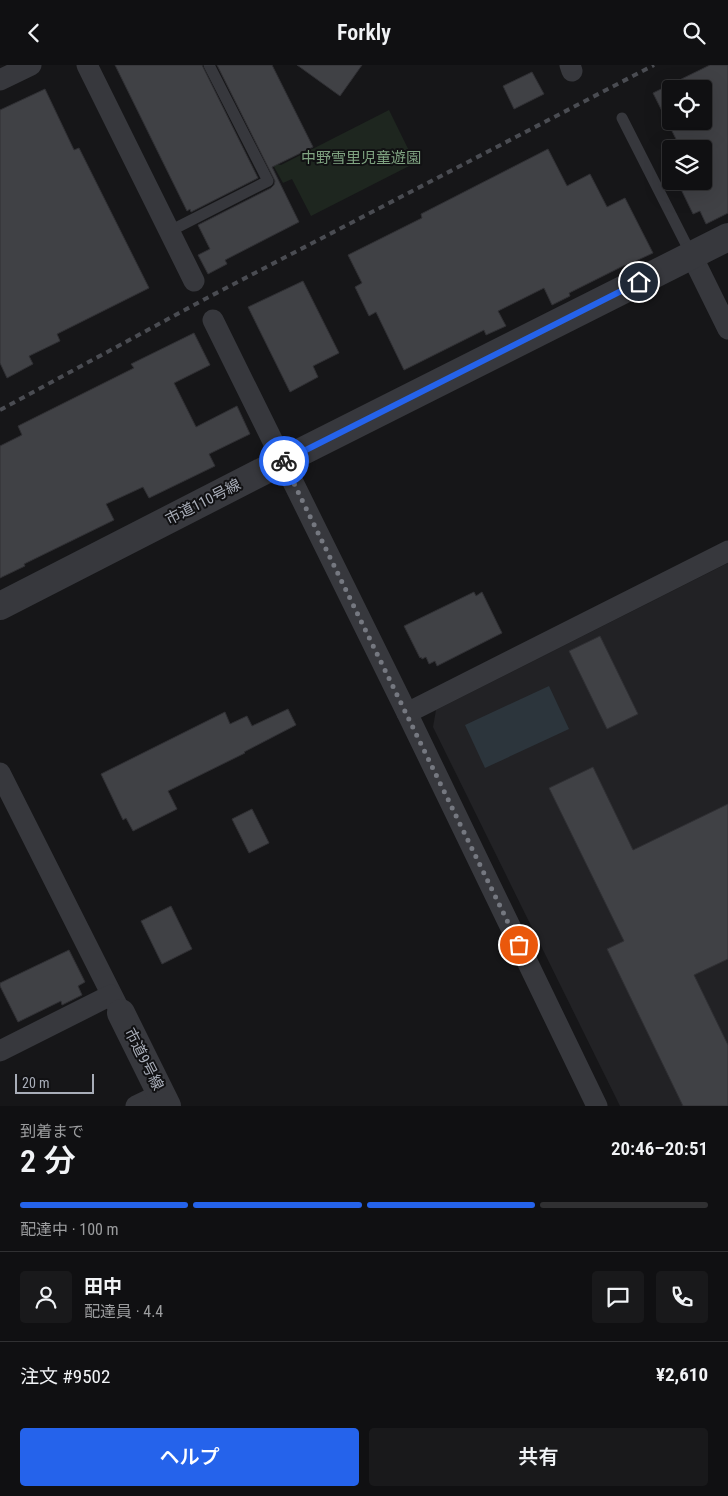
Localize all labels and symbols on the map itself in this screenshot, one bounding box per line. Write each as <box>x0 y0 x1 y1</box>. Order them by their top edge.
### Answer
park label: 中野雪里児童遊園 <box>301 149 421 167</box>
pin <box>618 261 660 303</box>
courier <box>259 436 309 486</box>
street label: 市道110号線 <box>162 475 244 529</box>
pin <box>498 924 540 966</box>
street label: 市道9号線 <box>121 1025 167 1093</box>
scale bar <box>15 1071 94 1094</box>

